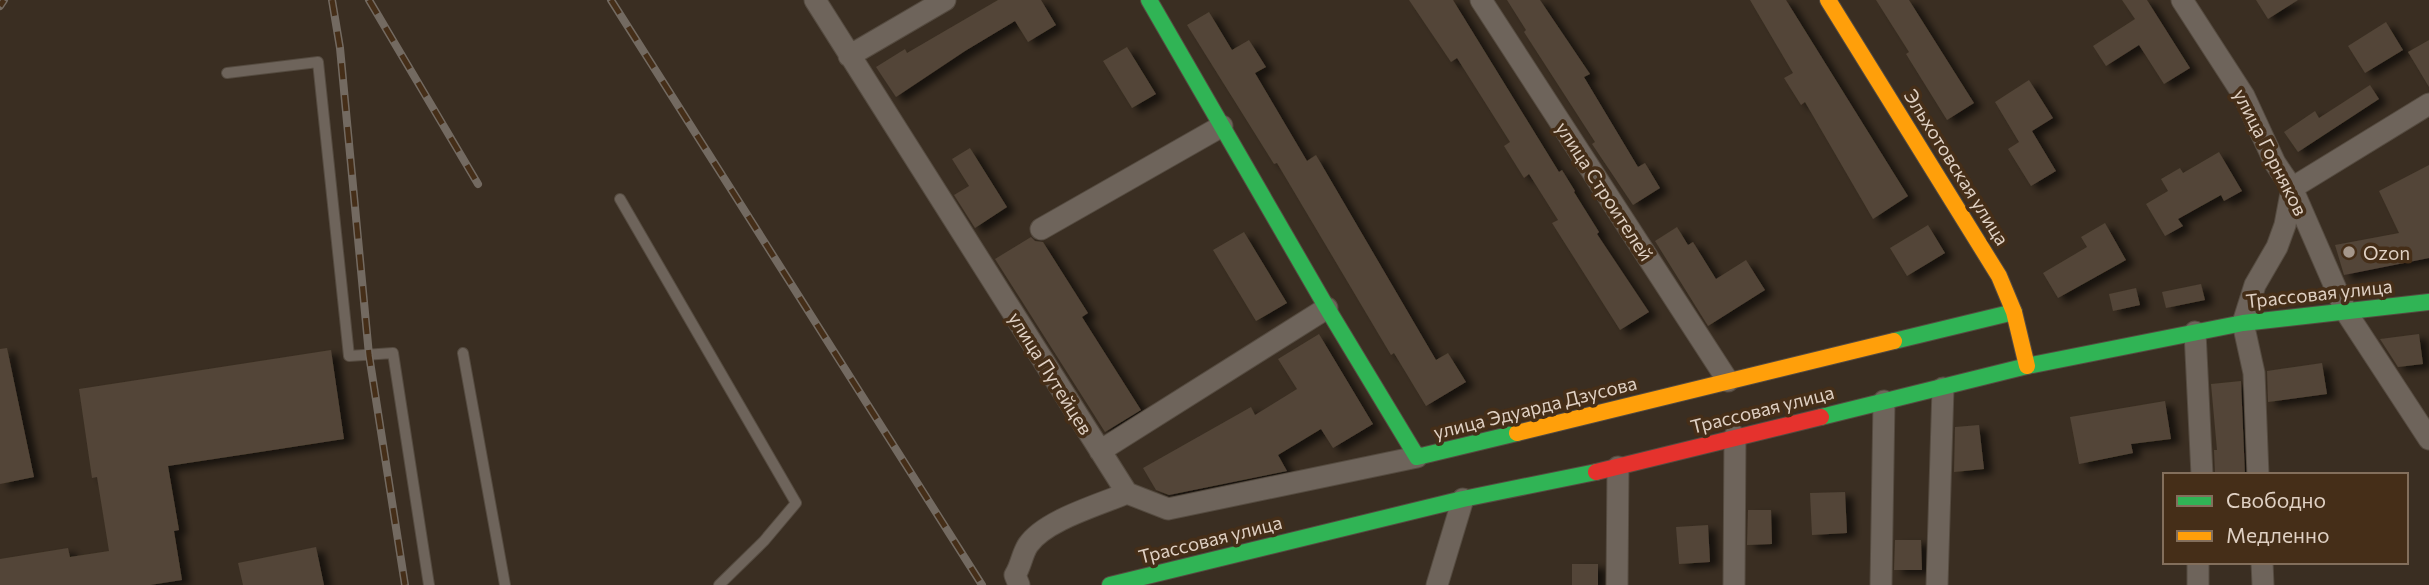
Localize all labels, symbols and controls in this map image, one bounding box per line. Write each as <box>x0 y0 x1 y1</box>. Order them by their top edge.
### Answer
street label: Эльхотовская улица <box>1900 85 2014 249</box>
street label: улица Горняков <box>2229 85 2313 219</box>
street label: улица Строителей <box>1551 117 1659 265</box>
place label: Ozon <box>2363 241 2410 264</box>
marker: Ozon <box>2341 244 2357 260</box>
street label: Трассовая улица <box>2245 274 2393 312</box>
street label: улица Путейцев <box>1004 307 1098 439</box>
street label: улица Эдуарда Дзусова <box>1431 371 1639 443</box>
street label: Трассовая улица <box>1688 380 1836 438</box>
legend <box>2163 473 2408 564</box>
text: Свободно <box>2226 487 2326 512</box>
street label: Трассовая улица <box>1136 510 1284 568</box>
text: Медленно <box>2226 522 2330 547</box>

